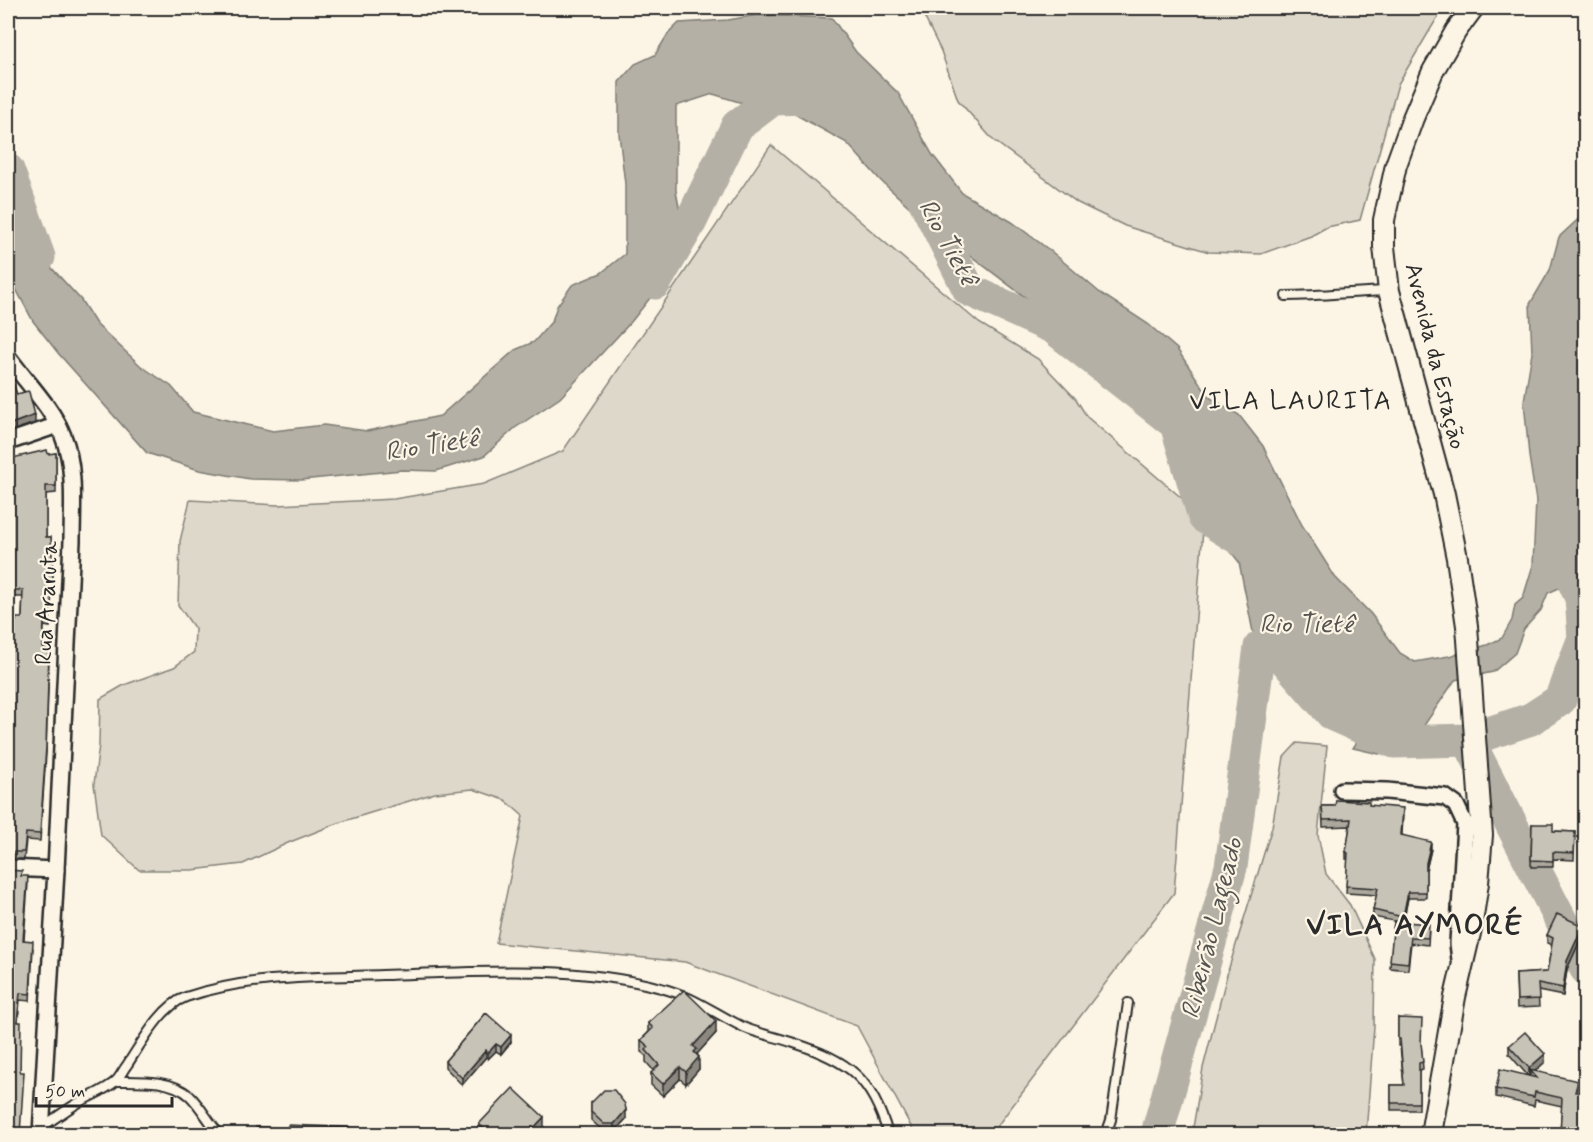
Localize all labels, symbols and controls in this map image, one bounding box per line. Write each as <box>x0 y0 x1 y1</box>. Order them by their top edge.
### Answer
water label: Rio Tietê <box>909 193 987 295</box>
street label: Avenida da Estação <box>1396 260 1473 453</box>
district label: VILA LAURITA <box>1189 384 1393 419</box>
water label: Rio Tietê <box>383 421 485 470</box>
street label: Rua Araruta <box>29 540 66 666</box>
water label: Rio Tietê <box>1260 608 1357 642</box>
water label: Ribeirão Lageado <box>1174 833 1255 1023</box>
district label: VILA AYMORÉ <box>1306 906 1524 945</box>
scale bar <box>36 1070 172 1108</box>
text: 50 m <box>45 1080 85 1104</box>

